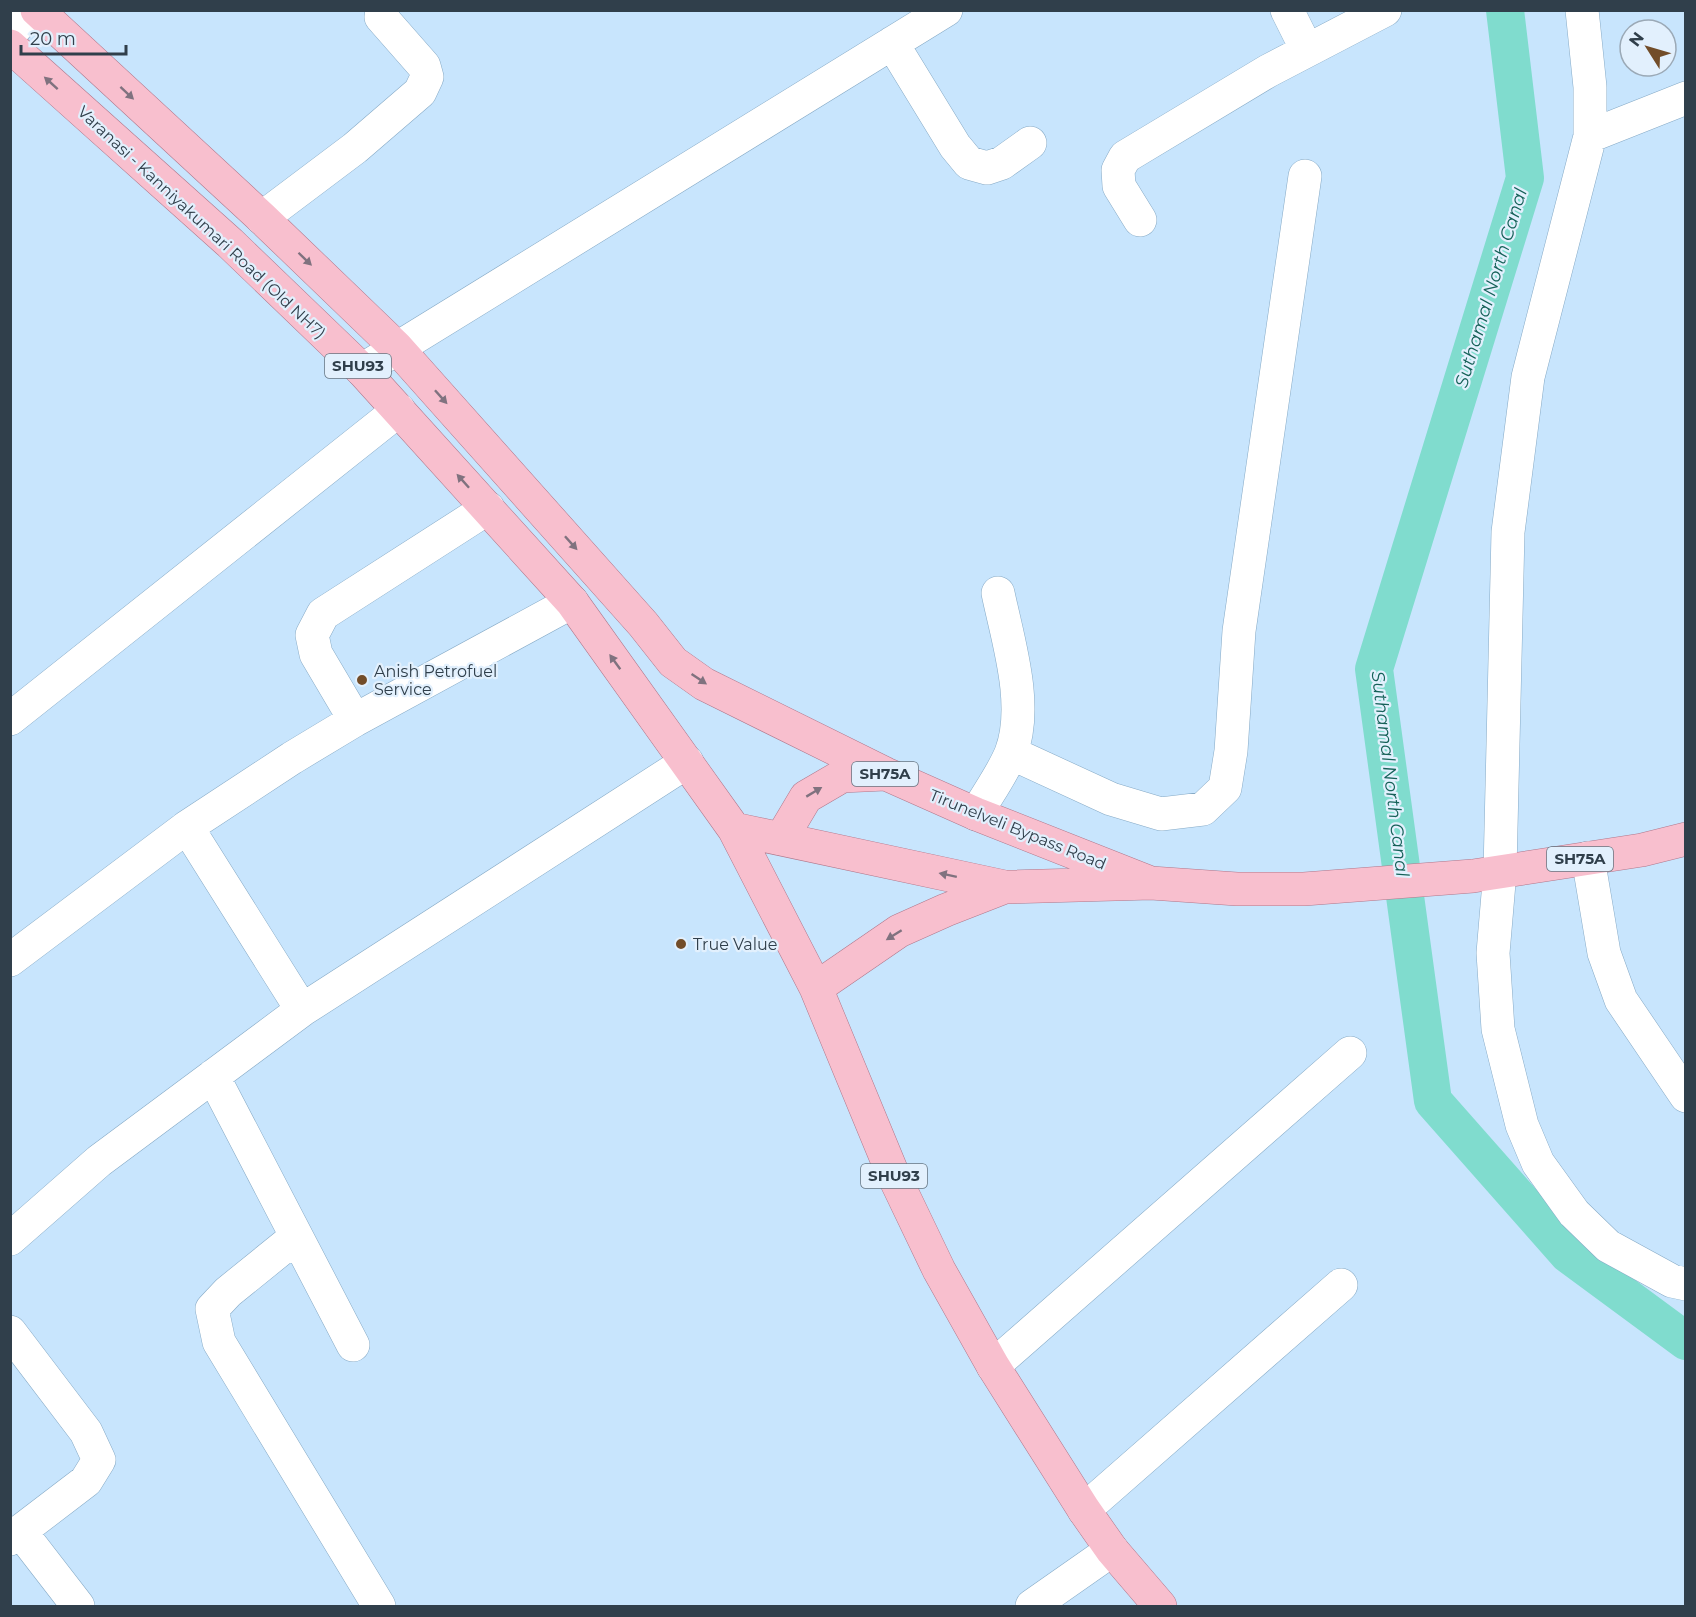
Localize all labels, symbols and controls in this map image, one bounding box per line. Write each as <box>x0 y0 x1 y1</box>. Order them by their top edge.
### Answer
scale bar <box>21 18 126 56</box>
north arrow <box>1618 18 1678 78</box>
text: 20 m <box>30 28 76 50</box>
text: N <box>1625 28 1648 50</box>
one-way arrow <box>44 76 59 90</box>
one-way arrow <box>119 86 134 100</box>
street label: Varanasi - Kanniyakumari Road (Old NH7) <box>74 102 330 343</box>
water label: Suthamal North Canal <box>1450 186 1532 390</box>
one-way arrow <box>297 251 311 265</box>
road number: SHU93 <box>325 354 391 378</box>
one-way arrow <box>434 390 448 405</box>
one-way arrow <box>457 474 470 489</box>
one-way arrow <box>564 535 577 550</box>
one-way arrow <box>609 655 621 671</box>
place label: Anish Petrofuel Service <box>374 662 497 699</box>
water label: Suthamal North Canal <box>1366 670 1414 878</box>
marker: Anish Petrofuel Service <box>355 673 369 687</box>
one-way arrow <box>690 674 707 685</box>
road number: SH75A <box>852 762 918 786</box>
street label: Tirunelveli Bypass Road <box>927 785 1109 874</box>
one-way arrow <box>806 787 822 798</box>
road number: SH75A <box>1547 847 1613 871</box>
one-way arrow <box>938 870 957 879</box>
one-way arrow <box>886 930 902 941</box>
place label: True Value <box>693 935 777 954</box>
marker: True Value <box>674 937 688 951</box>
road number: SHU93 <box>861 1164 927 1188</box>

